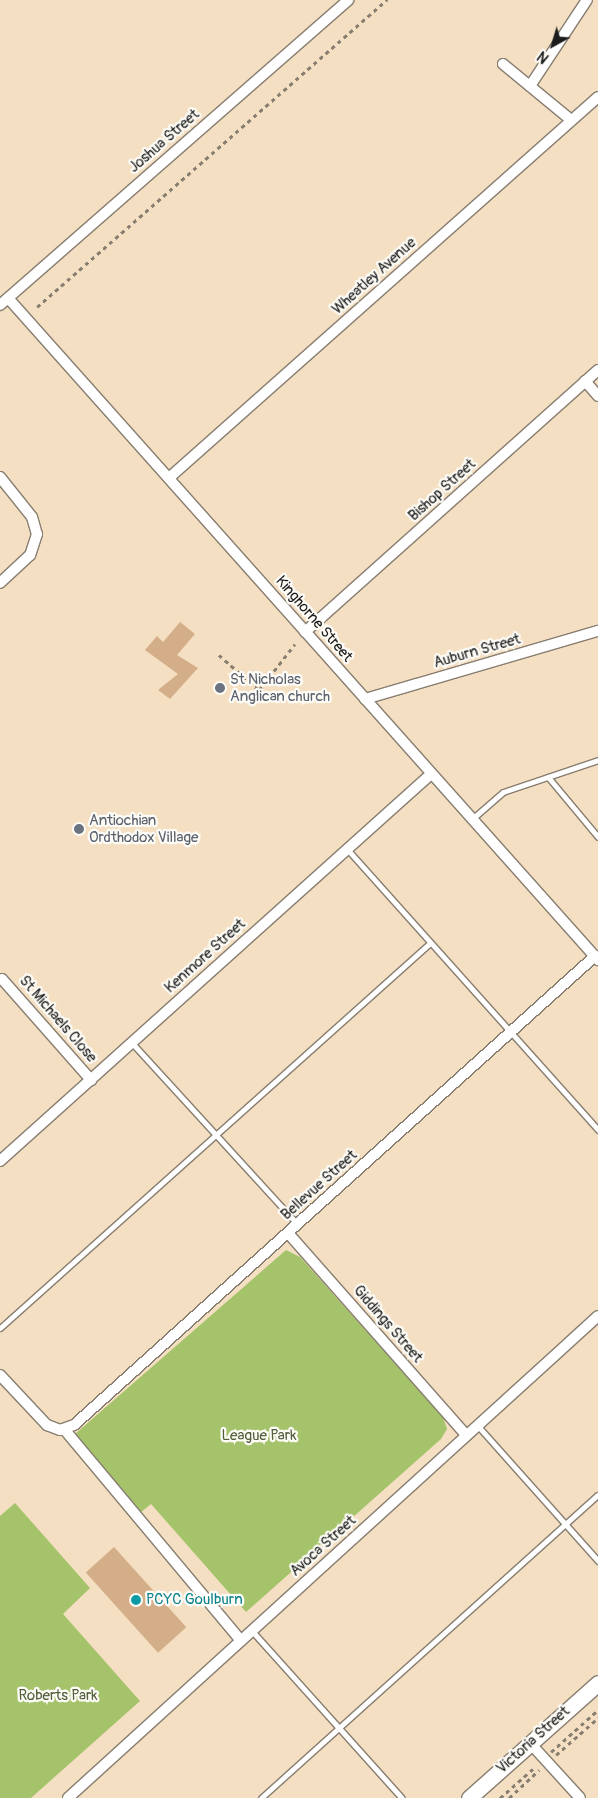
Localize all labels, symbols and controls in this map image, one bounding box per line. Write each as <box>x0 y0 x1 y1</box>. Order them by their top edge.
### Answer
north arrow <box>528 20 578 70</box>
text: N <box>534 47 552 67</box>
street label: Joshua Street <box>125 106 203 176</box>
street label: Wheatley Avenue <box>328 234 420 318</box>
street label: Bishop Street <box>405 455 479 525</box>
street label: Kinghorne Street <box>272 572 356 666</box>
street label: Auburn Street <box>432 630 522 672</box>
place label: St Nicholas Anglican church <box>230 670 330 705</box>
marker: St Nicholas Anglican church <box>214 682 226 694</box>
place label: Antiochian Ordthodox Village <box>89 811 198 846</box>
marker: Antiochian Ordthodox Village <box>73 823 85 835</box>
street label: Kenmore Street <box>161 915 249 997</box>
street label: St Michaels Close <box>15 972 101 1066</box>
street label: Bellevue Street <box>277 1146 361 1224</box>
street label: Giddings Street <box>350 1282 426 1366</box>
park label: League Park <box>222 1427 296 1445</box>
street label: Avoca Street <box>286 1512 360 1580</box>
place label: PCYC Goulburn <box>146 1591 243 1609</box>
marker: PCYC Goulburn <box>130 1594 142 1606</box>
park label: Roberts Park <box>18 1687 98 1705</box>
street label: Victoria Street <box>493 1702 573 1778</box>

